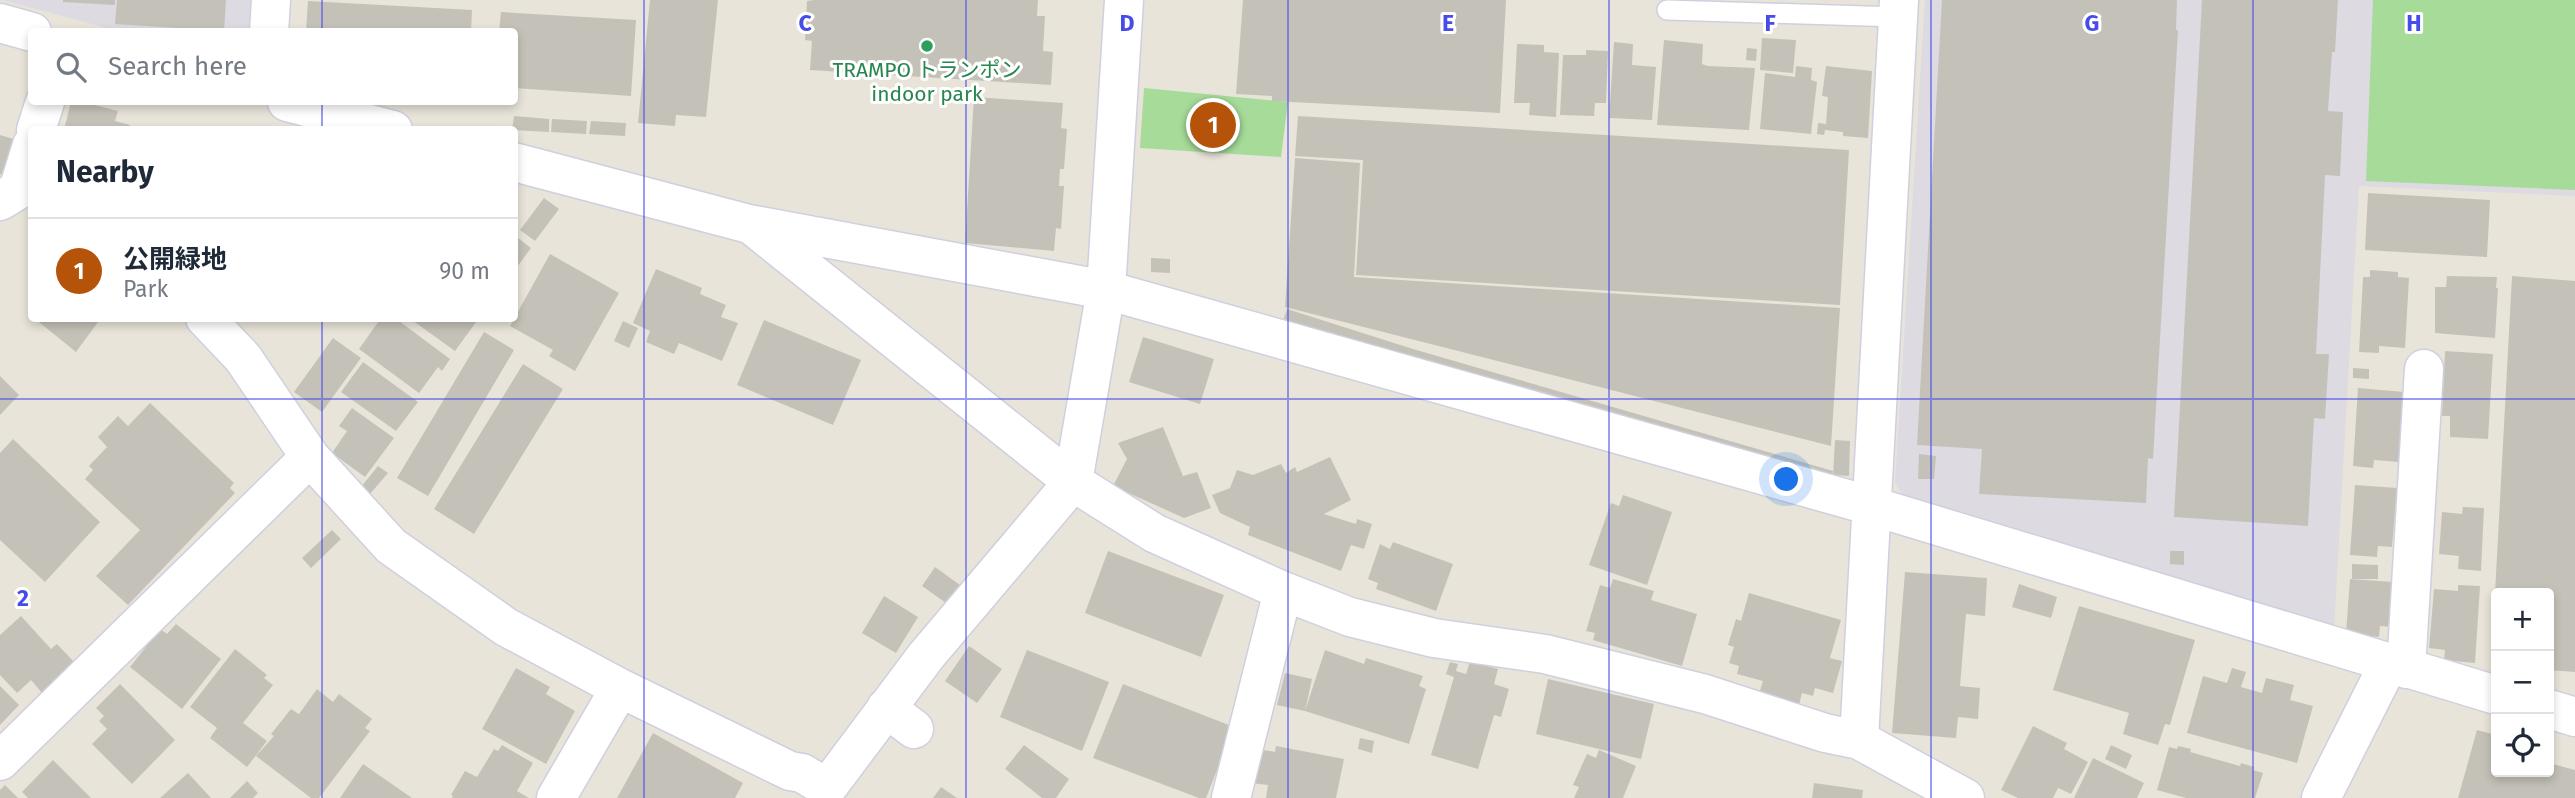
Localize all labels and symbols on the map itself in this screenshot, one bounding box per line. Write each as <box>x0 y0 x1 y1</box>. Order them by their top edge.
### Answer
text: C <box>798 9 812 37</box>
text: D <box>1120 9 1135 37</box>
text: E <box>1442 9 1454 37</box>
text: F <box>1764 9 1776 37</box>
text: G <box>2085 9 2099 37</box>
text: H <box>2406 9 2422 37</box>
marker: TRAMPO トランポン indoor park <box>919 38 935 54</box>
place label: TRAMPO トランポン indoor park <box>832 57 1022 107</box>
pin: 1 <box>1190 99 1236 151</box>
your location <box>1769 462 1803 496</box>
text: 2 <box>17 584 29 612</box>

